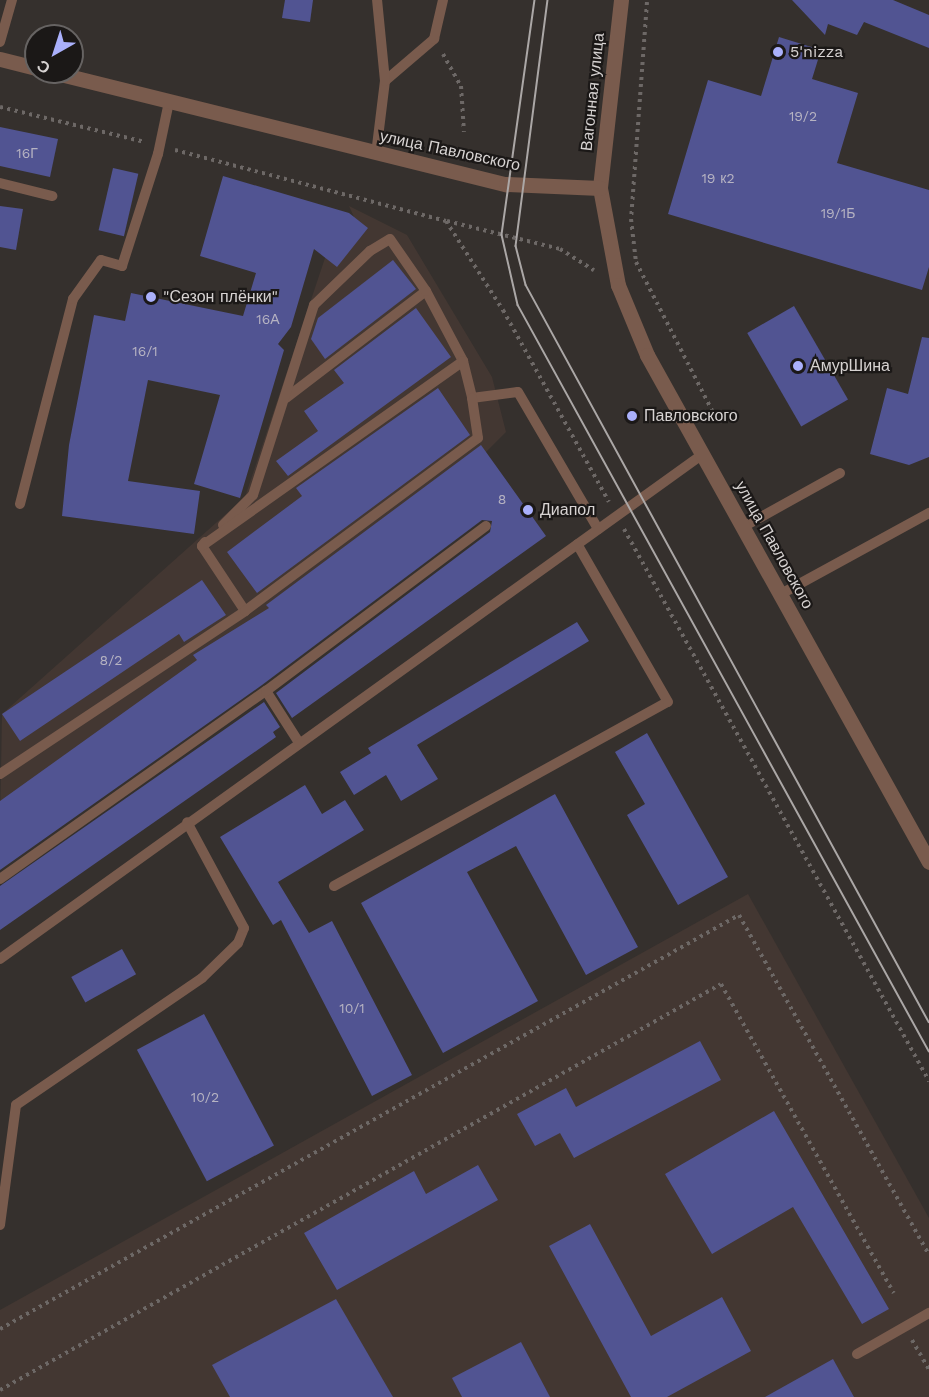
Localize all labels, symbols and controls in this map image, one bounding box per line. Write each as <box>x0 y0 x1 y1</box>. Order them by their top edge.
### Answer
north arrow <box>24 24 84 84</box>
street label: Вагонная улица <box>577 32 609 152</box>
place label: 5'nizza <box>790 42 843 62</box>
marker: 5'nizza <box>771 45 785 59</box>
text: С <box>33 56 54 78</box>
house number: 19/2 <box>789 108 817 124</box>
street label: улица Павловского <box>378 127 522 175</box>
house number: 16Г <box>16 145 38 161</box>
house number: 19 к2 <box>701 170 735 186</box>
house number: 19/1Б <box>821 205 855 221</box>
place label: "Сезон плёнки" <box>163 287 278 307</box>
marker: "Сезон плёнки" <box>144 290 158 304</box>
house number: 16А <box>256 311 280 327</box>
house number: 16/1 <box>132 343 158 359</box>
place label: АмурШина <box>810 356 890 376</box>
marker: АмурШина <box>791 359 805 373</box>
place label: Павловского <box>644 406 738 426</box>
marker: Павловского <box>625 409 639 423</box>
street label: улица Павловского <box>731 478 817 612</box>
house number: 8 <box>498 491 506 507</box>
place label: Диапол <box>540 500 595 520</box>
marker: Диапол <box>521 503 535 517</box>
house number: 8/2 <box>100 652 122 668</box>
house number: 10/1 <box>339 1000 365 1016</box>
house number: 10/2 <box>191 1089 219 1105</box>

